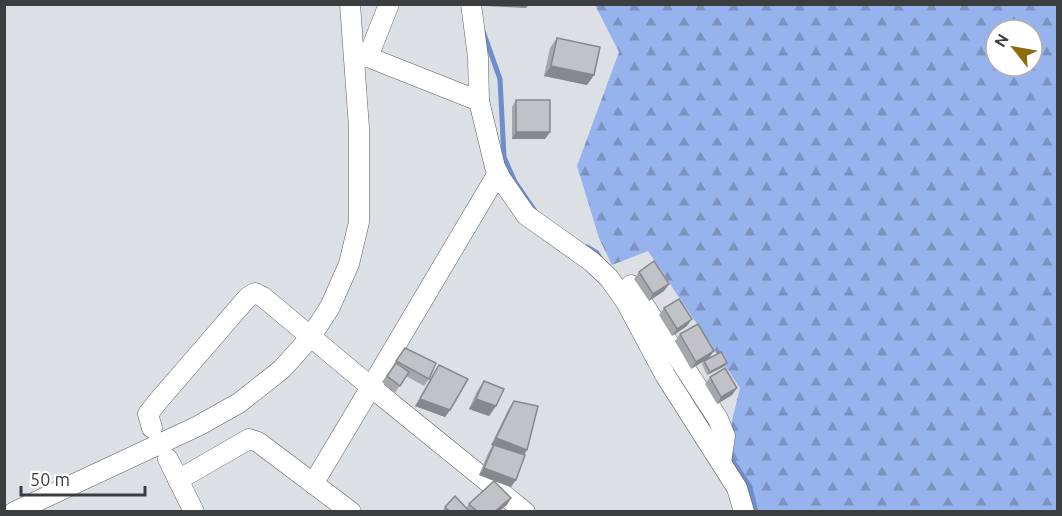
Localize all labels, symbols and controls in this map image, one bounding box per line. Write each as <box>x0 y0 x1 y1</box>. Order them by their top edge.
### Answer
north arrow <box>984 18 1044 78</box>
text: N <box>990 31 1012 50</box>
scale bar <box>21 459 146 497</box>
text: 50 m <box>30 469 70 489</box>

